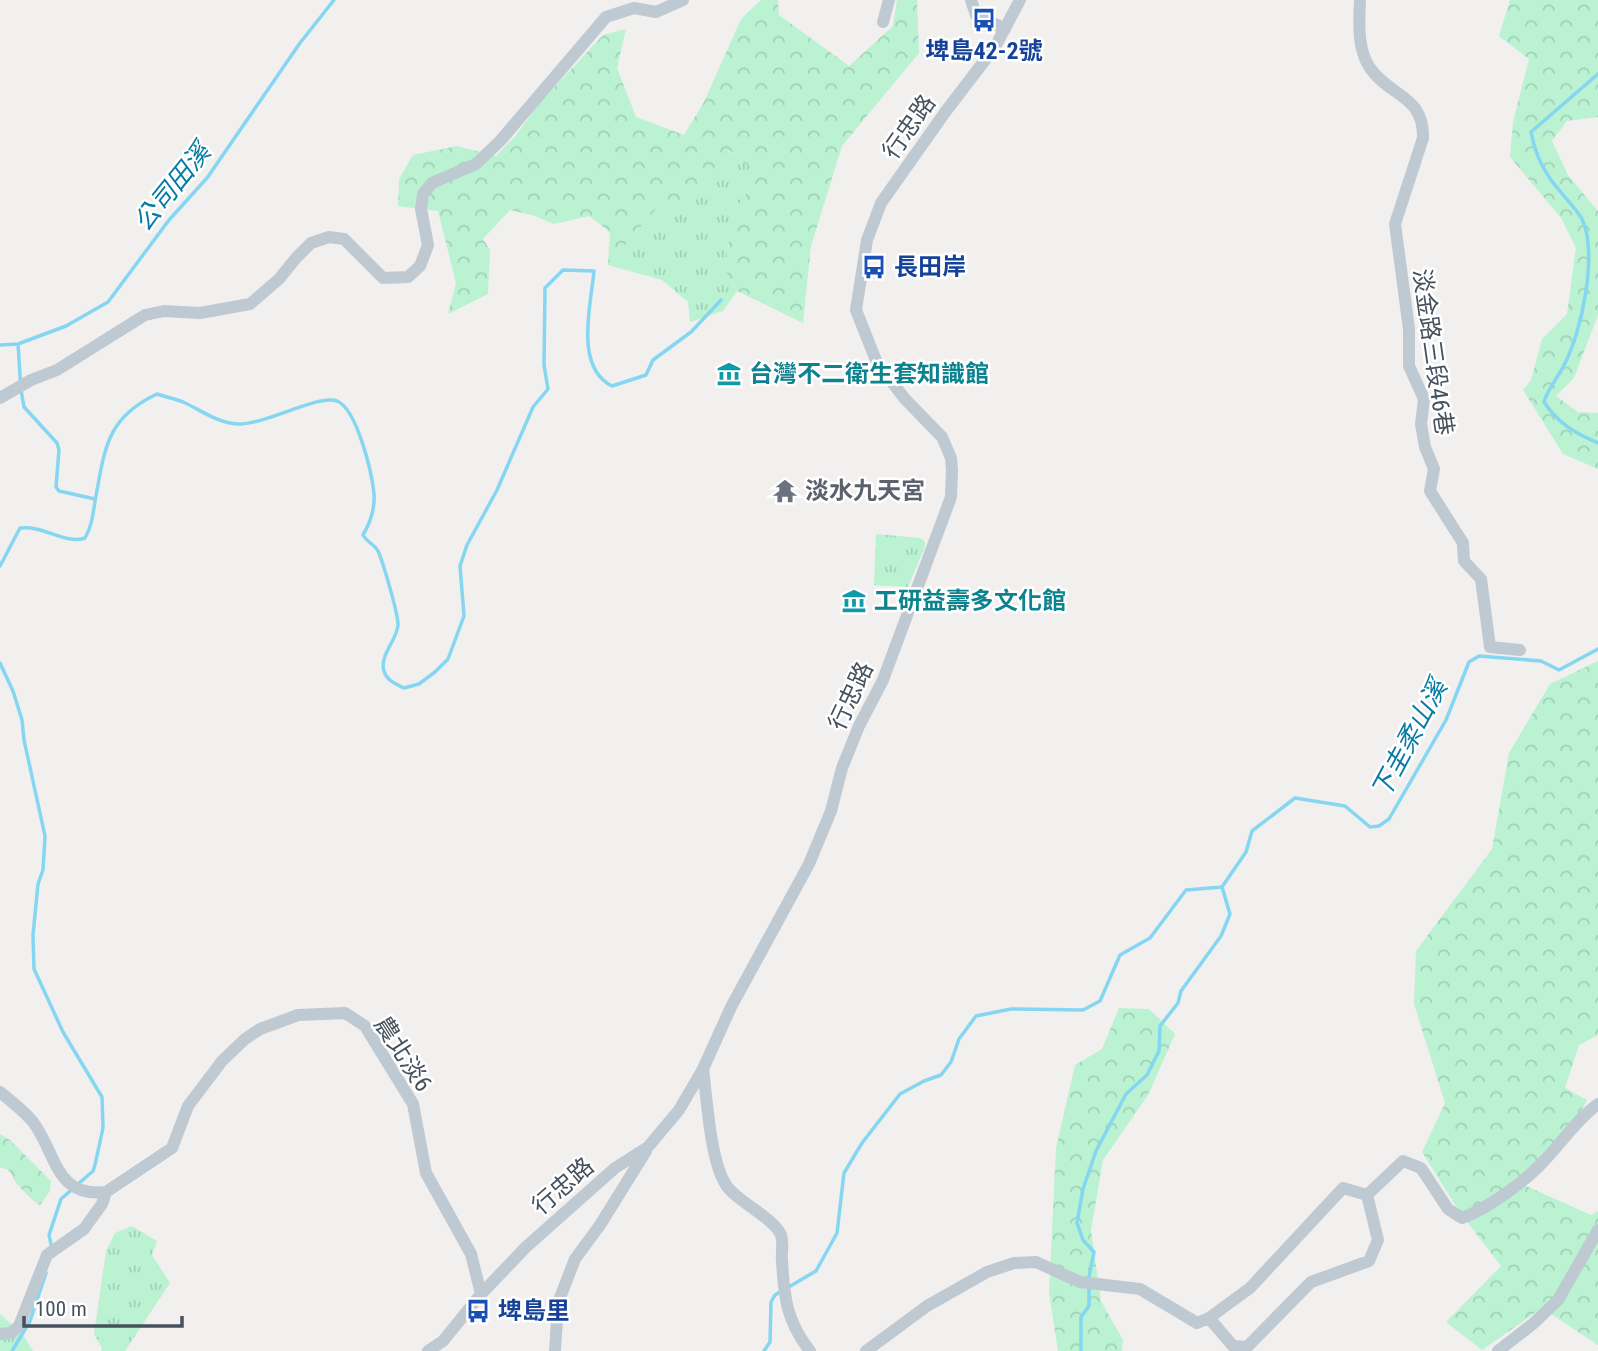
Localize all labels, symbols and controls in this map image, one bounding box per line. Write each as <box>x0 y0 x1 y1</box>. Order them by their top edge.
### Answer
bus stop icon: 埤島42-2號 <box>970 6 998 34</box>
place label: 埤島42-2號 <box>925 37 1043 65</box>
street label: 行忠路 <box>877 89 941 165</box>
water label: 公司田溪 <box>128 134 219 237</box>
bus stop icon: 長田岸 <box>860 253 888 281</box>
place label: 長田岸 <box>894 253 966 281</box>
street label: 淡金路三段46巷 <box>1407 267 1459 437</box>
museum icon: 台灣不二衛生套知識館 <box>715 360 743 388</box>
place label: 台灣不二衛生套知識館 <box>749 360 989 388</box>
temple icon: 淡水九天宮 <box>771 477 799 505</box>
place label: 淡水九天宮 <box>805 477 925 505</box>
museum icon: 工研益壽多文化館 <box>840 587 868 615</box>
place label: 工研益壽多文化館 <box>874 587 1066 615</box>
street label: 行忠路 <box>823 657 879 735</box>
water label: 下圭柔山溪 <box>1365 671 1455 803</box>
street label: 農北淡6 <box>368 1011 438 1097</box>
street label: 行忠路 <box>527 1152 599 1220</box>
scale bar <box>24 1284 182 1328</box>
text: 100 m <box>35 1297 87 1321</box>
bus stop icon: 埤島里 <box>464 1297 492 1325</box>
place label: 埤島里 <box>498 1297 570 1325</box>

